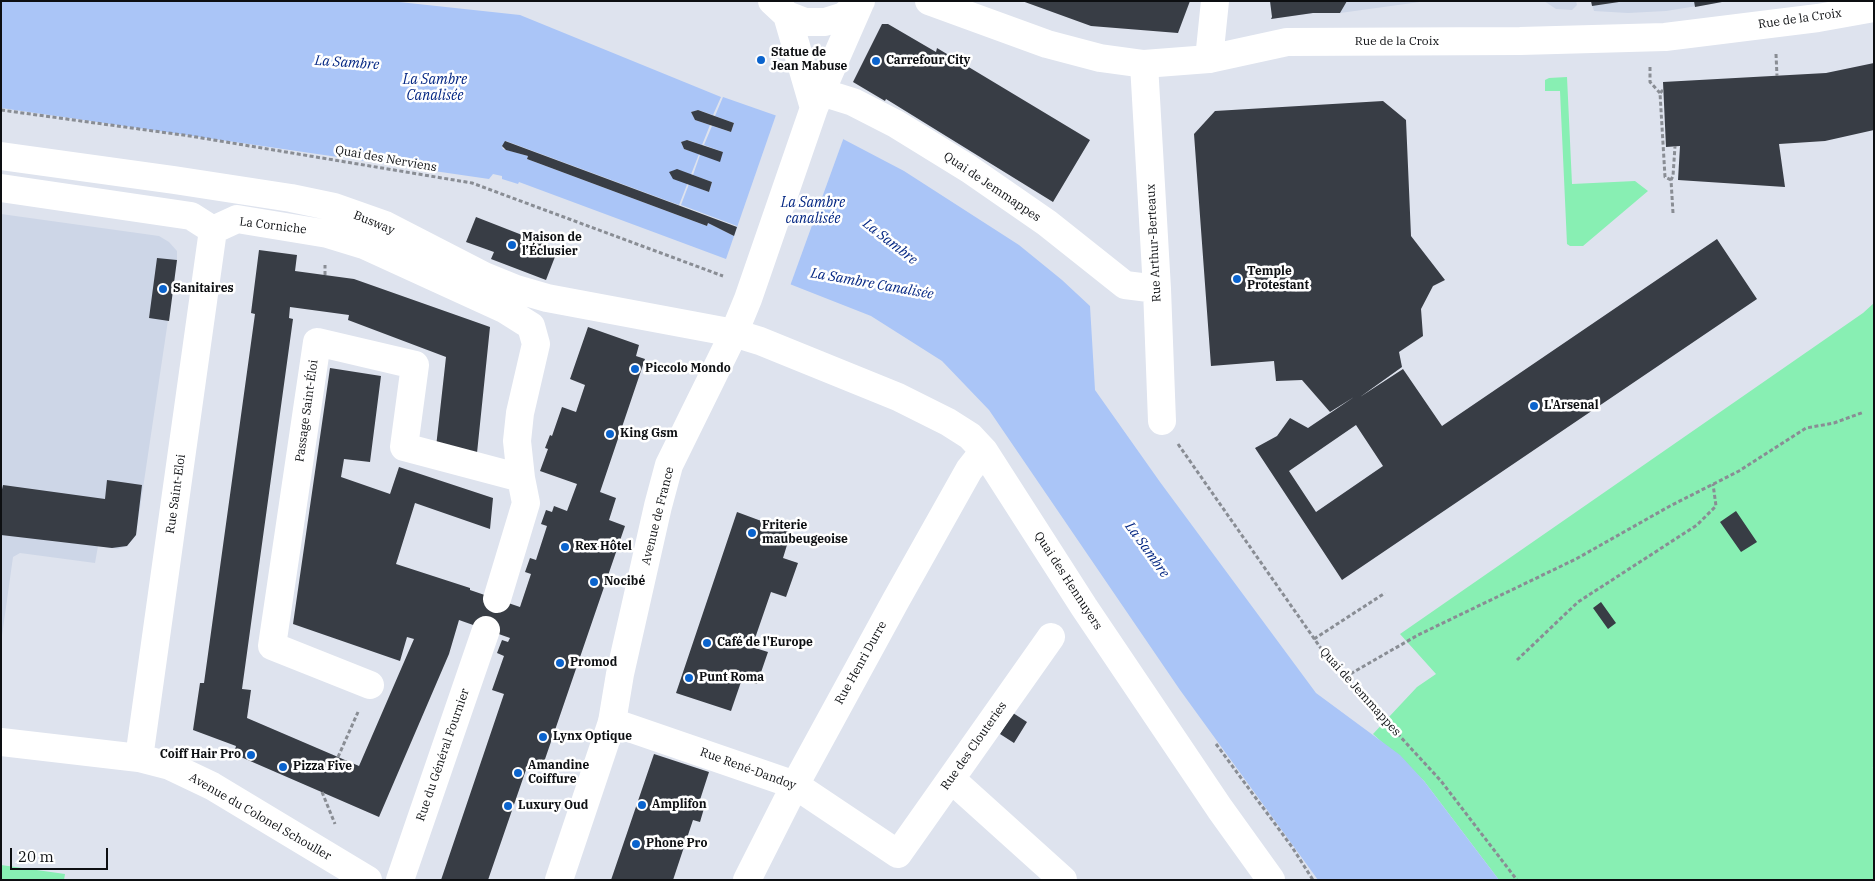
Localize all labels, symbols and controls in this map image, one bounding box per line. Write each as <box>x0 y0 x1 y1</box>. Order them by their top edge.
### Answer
street label: Rue de la Croix <box>1757 6 1843 32</box>
street label: Rue de la Croix <box>1355 35 1439 49</box>
place label: Statue de Jean Mabuse <box>771 46 847 74</box>
water label: La Sambre <box>314 52 380 74</box>
marker: Statue de Jean Mabuse <box>755 54 767 66</box>
place label: Carrefour City <box>886 54 970 68</box>
marker: Carrefour City <box>870 55 882 67</box>
water label: La Sambre Canalisée <box>403 72 467 104</box>
street label: Quai des Nerviens <box>334 143 438 175</box>
street label: Quai de Jemmappes <box>941 149 1043 225</box>
street label: Rue Arthur-Berteaux <box>1144 183 1164 303</box>
water label: La Sambre canalisée <box>781 195 845 228</box>
street label: Busway <box>351 208 397 238</box>
street label: La Corniche <box>238 215 308 237</box>
water label: La Sambre <box>859 215 921 269</box>
place label: Maison de l’Éclusier <box>522 231 582 259</box>
marker: Maison de l’Éclusier <box>506 239 518 251</box>
water label: La Sambre Canalisée <box>809 265 935 303</box>
place label: Temple Protestant <box>1247 265 1309 293</box>
marker: Temple Protestant <box>1231 273 1243 285</box>
place label: Sanitaires <box>173 282 234 296</box>
marker: Sanitaires <box>157 283 169 295</box>
street label: Passage Saint-Éloi <box>293 359 321 463</box>
place label: Piccolo Mondo <box>645 362 731 376</box>
marker: Piccolo Mondo <box>629 363 641 375</box>
place label: L'Arsenal <box>1544 399 1599 413</box>
marker: L'Arsenal <box>1528 400 1540 412</box>
place label: King Gsm <box>620 427 678 441</box>
marker: King Gsm <box>604 428 616 440</box>
street label: Rue Saint-Eloi <box>163 453 189 535</box>
street label: Avenue de France <box>639 465 677 567</box>
place label: Friterie maubeugeoise <box>762 519 848 547</box>
water label: La Sambre <box>1121 519 1173 581</box>
marker: Friterie maubeugeoise <box>746 527 758 539</box>
street label: Quai des Hennuyers <box>1031 529 1105 633</box>
place label: Rex Hôtel <box>575 540 632 554</box>
marker: Rex Hôtel <box>559 541 571 553</box>
place label: Nocibé <box>604 575 645 589</box>
marker: Nocibé <box>588 576 600 588</box>
street label: Rue Henri Durre <box>832 619 890 707</box>
place label: Café de l'Europe <box>717 636 813 650</box>
marker: Café de l'Europe <box>701 637 713 649</box>
street label: Quai de Jemmappes <box>1317 645 1403 739</box>
place label: Promod <box>570 656 617 670</box>
marker: Promod <box>554 657 566 669</box>
place label: Punt Roma <box>699 671 764 685</box>
marker: Punt Roma <box>683 672 695 684</box>
street label: Rue du Général Fournier <box>414 687 472 823</box>
street label: Rue des Clouteries <box>938 699 1010 793</box>
place label: Lynx Optique <box>553 730 632 744</box>
marker: Lynx Optique <box>537 731 549 743</box>
street label: Rue René-Dandoy <box>698 745 798 793</box>
place label: Coiff Hair Pro <box>160 748 241 762</box>
marker: Coiff Hair Pro <box>245 749 257 761</box>
place label: Amandine Coiffure <box>528 759 589 787</box>
place label: Pizza Five <box>293 760 352 774</box>
marker: Pizza Five <box>277 761 289 773</box>
marker: Amandine Coiffure <box>512 767 524 779</box>
street label: Avenue du Colonel Schouller <box>186 770 334 864</box>
place label: Amplifon <box>652 798 707 812</box>
place label: Luxury Oud <box>518 799 588 813</box>
marker: Amplifon <box>636 799 648 811</box>
marker: Luxury Oud <box>502 800 514 812</box>
place label: Phone Pro <box>646 837 707 851</box>
scale bar <box>12 838 110 870</box>
marker: Phone Pro <box>630 838 642 850</box>
text: 20 m <box>18 847 54 866</box>

